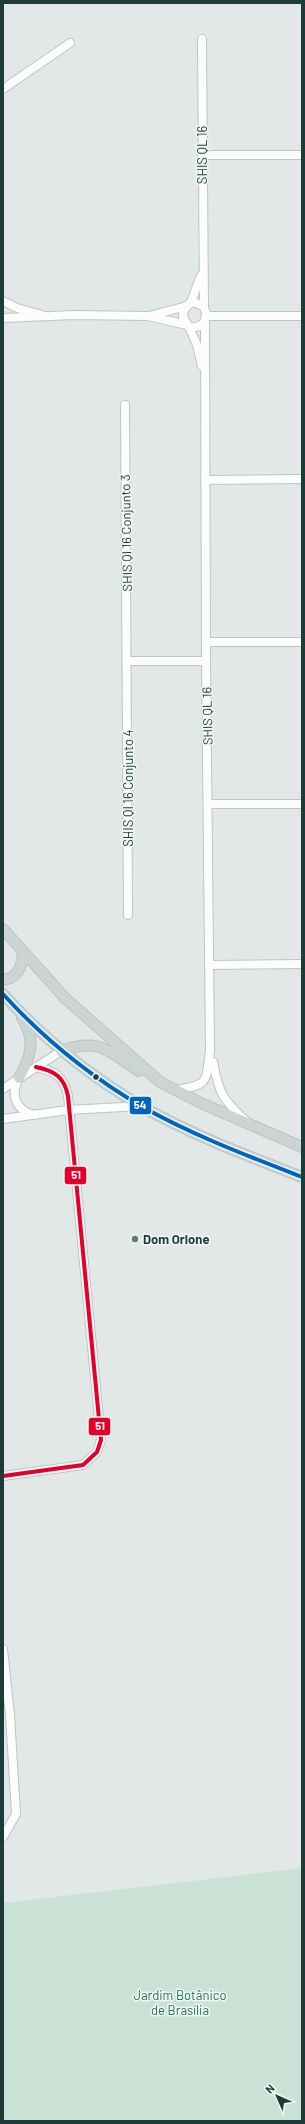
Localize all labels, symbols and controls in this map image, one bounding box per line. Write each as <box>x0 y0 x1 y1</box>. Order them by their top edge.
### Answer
street label: SHIS QL 16 <box>194 126 210 184</box>
street label: SHIS QI 16 Conjunto 3 <box>117 474 135 592</box>
street label: SHIS QL 16 <box>198 686 216 745</box>
street label: SHIS QI 16 Conjunto 4 <box>120 729 136 847</box>
unlabelled marker <box>91 1072 101 1082</box>
line badge: 54 <box>129 1096 152 1115</box>
text: 54 <box>134 1098 147 1111</box>
line badge: 51 <box>64 1166 87 1185</box>
text: 51 <box>71 1168 81 1181</box>
place label: Dom Orione <box>143 1231 210 1247</box>
marker: Dom Orione <box>130 1234 140 1244</box>
line badge: 51 <box>88 1417 111 1436</box>
text: 51 <box>95 1419 105 1432</box>
park label: Jardim Botânico de Brasília <box>133 1987 227 2018</box>
north arrow <box>257 2076 297 2116</box>
text: N <box>262 2081 277 2096</box>

